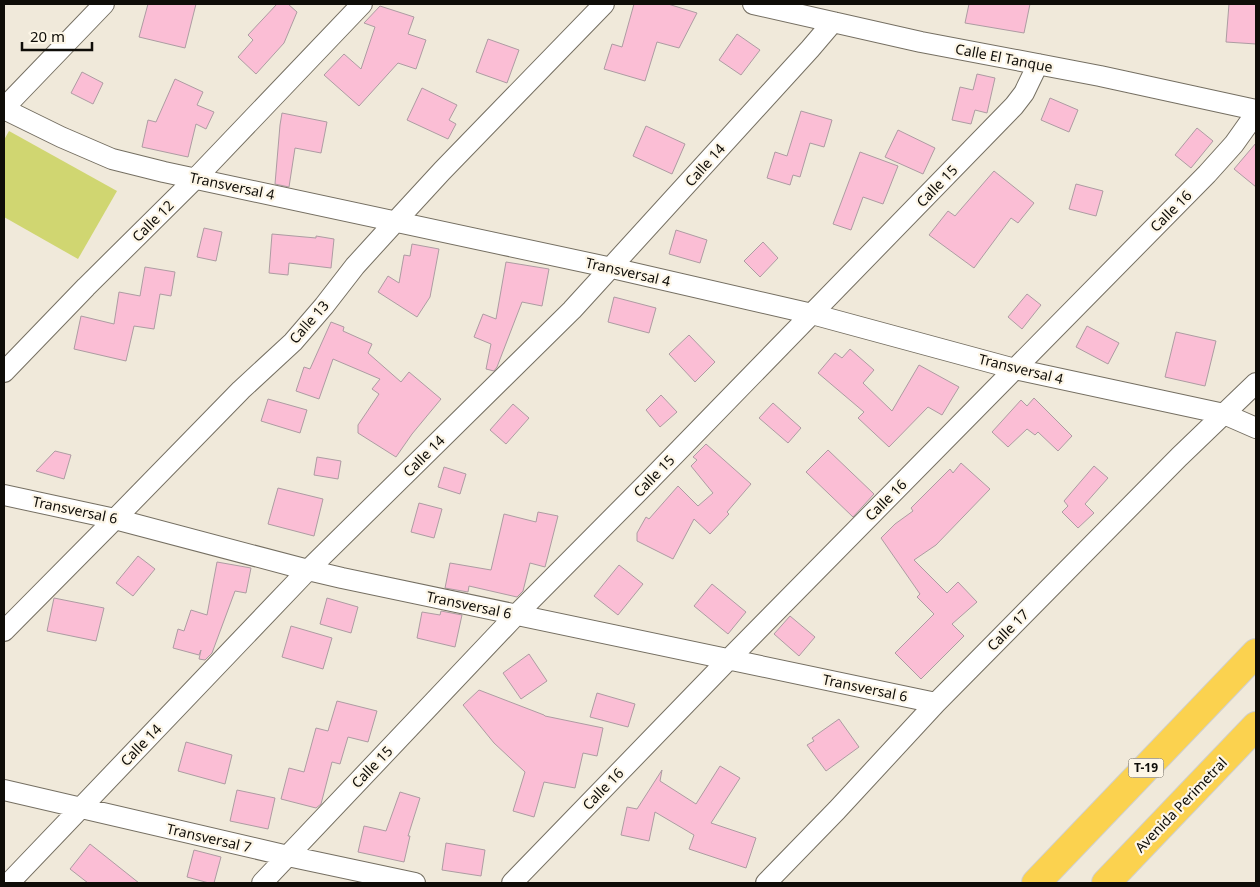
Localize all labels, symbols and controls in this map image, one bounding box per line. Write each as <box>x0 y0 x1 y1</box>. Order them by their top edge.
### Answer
scale bar <box>22 20 92 52</box>
text: 20 m <box>30 26 65 46</box>
street label: Calle El Tanque <box>954 39 1055 76</box>
street label: Calle 14 <box>680 139 729 190</box>
street label: Calle 15 <box>912 161 961 211</box>
street label: Transversal 4 <box>188 167 276 204</box>
street label: Calle 16 <box>1146 186 1196 236</box>
street label: Calle 12 <box>128 196 178 246</box>
street label: Transversal 4 <box>584 253 672 290</box>
street label: Calle 13 <box>285 296 333 347</box>
street label: Transversal 4 <box>977 349 1065 388</box>
street label: Calle 14 <box>399 431 449 481</box>
street label: Calle 15 <box>629 451 678 501</box>
street label: Calle 16 <box>861 475 911 525</box>
street label: Transversal 6 <box>31 491 119 528</box>
street label: Transversal 6 <box>425 586 513 623</box>
street label: Calle 17 <box>983 605 1033 655</box>
street label: Transversal 6 <box>821 669 909 706</box>
street label: Calle 14 <box>116 720 165 770</box>
street label: Calle 15 <box>347 742 396 792</box>
street label: Avenida Perimetral <box>1130 753 1231 856</box>
road number: T-19 <box>1128 758 1164 778</box>
street label: Calle 16 <box>578 764 627 814</box>
street label: Transversal 7 <box>165 819 253 856</box>

